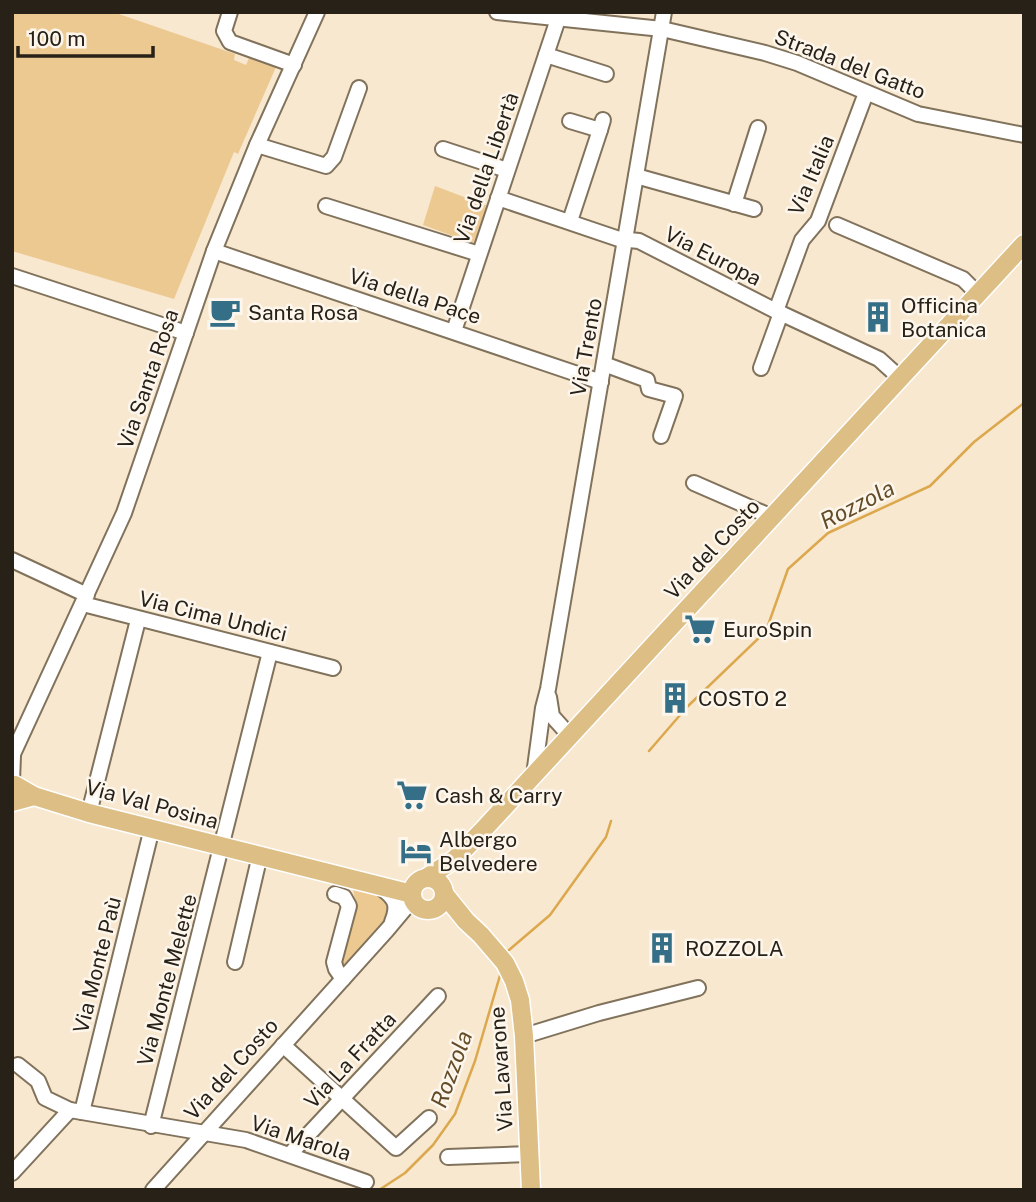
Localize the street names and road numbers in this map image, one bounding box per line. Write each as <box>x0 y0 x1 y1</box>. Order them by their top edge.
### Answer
street label: Strada del Gatto <box>771 24 929 104</box>
street label: Via della Libertà <box>448 89 524 247</box>
street label: Via Italia <box>783 131 839 219</box>
street label: Via Europa <box>660 221 766 291</box>
street label: Via della Pace <box>346 263 484 329</box>
street label: Via Trento <box>565 296 607 398</box>
street label: Via Santa Rosa <box>112 306 184 452</box>
street label: Via del Costo <box>659 494 765 604</box>
street label: Via Cima Undici <box>136 586 290 646</box>
street label: Via Val Posina <box>83 774 221 834</box>
street label: Via Monte Melette <box>132 891 202 1069</box>
street label: Via Monte Paù <box>68 894 126 1036</box>
street label: Via Lavarone <box>484 1006 518 1132</box>
street label: Via La Fratta <box>299 1007 401 1113</box>
street label: Via del Costo <box>179 1013 283 1125</box>
street label: Via Marola <box>248 1110 354 1166</box>

